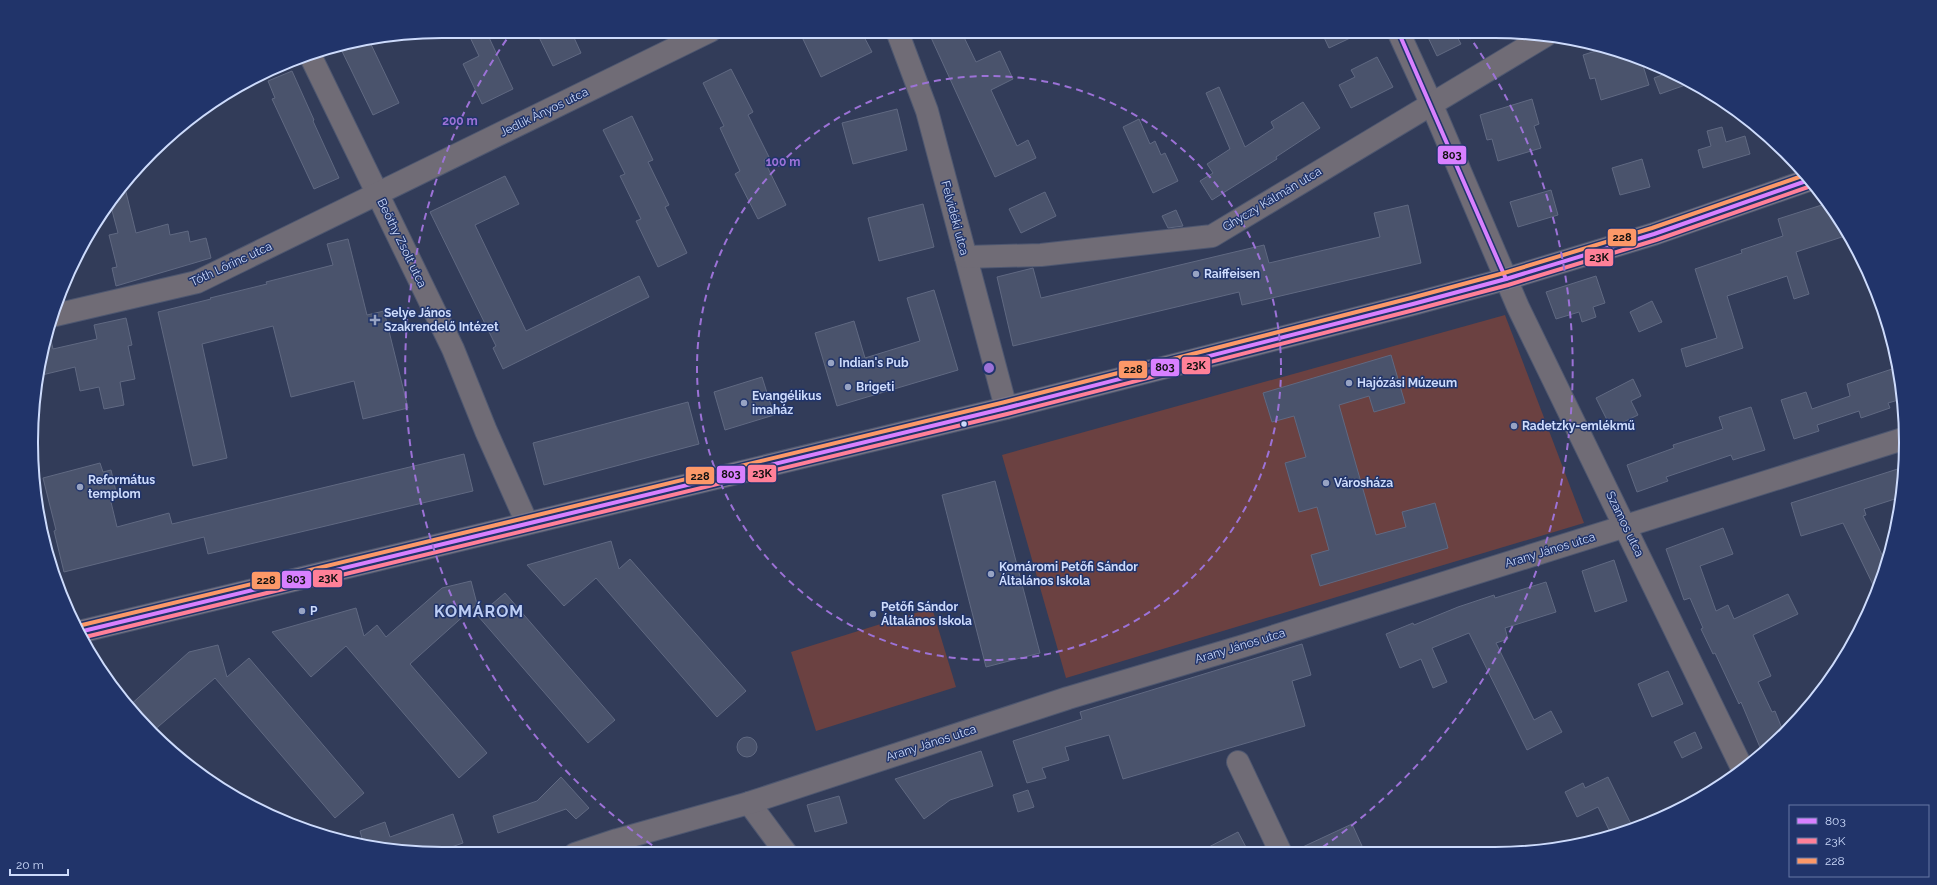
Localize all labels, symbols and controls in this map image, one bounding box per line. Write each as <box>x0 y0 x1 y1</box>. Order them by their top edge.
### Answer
street label: Jedlik Ányos utca <box>498 85 590 139</box>
text: 200 m <box>442 114 478 128</box>
line badge: 803 <box>1437 145 1467 165</box>
text: 803 <box>1442 149 1462 162</box>
text: 100 m <box>766 155 800 169</box>
street label: Ghyczy Kálmán utca <box>1220 164 1324 234</box>
street label: Felvidéki utca <box>938 179 972 257</box>
street label: Beöthy Zsolt utca <box>374 196 430 290</box>
line badge: 228 <box>1607 228 1637 247</box>
text: 228 <box>1612 231 1632 244</box>
street label: Tóth Lőrinc utca <box>188 239 274 289</box>
line badge: 23K <box>1584 248 1614 267</box>
text: 23K <box>1589 251 1609 264</box>
place label: Raiffeisen <box>1204 267 1260 281</box>
marker: Raiffeisen <box>1191 269 1201 279</box>
place label: Selye János Szakrendelő Intézet <box>384 306 499 334</box>
marker: Selye János Szakrendelő Intézet <box>369 314 381 326</box>
place label: Indian's Pub <box>839 356 909 370</box>
line badge: 23K <box>1181 356 1211 375</box>
marker: Indian's Pub <box>826 358 836 368</box>
line badge: 803 <box>1150 358 1180 377</box>
text: 23K <box>1186 359 1206 372</box>
line badge: 228 <box>1118 360 1148 379</box>
centre of rings <box>982 361 996 375</box>
text: 803 <box>1155 361 1175 374</box>
text: 228 <box>1123 363 1143 376</box>
place label: Hajózási Múzeum <box>1357 376 1457 390</box>
marker: Hajózási Múzeum <box>1344 378 1354 388</box>
place label: Brigeti <box>856 380 894 394</box>
marker: Brigeti <box>843 382 853 392</box>
place label: Evangélikus imaház <box>752 389 821 417</box>
marker: Evangélikus imaház <box>739 398 749 408</box>
unlabelled marker <box>959 419 969 429</box>
place label: Radetzky-emlékmű <box>1522 419 1635 433</box>
marker: Radetzky-emlékmű <box>1509 421 1519 431</box>
line badge: 23K <box>747 464 777 483</box>
line badge: 803 <box>716 465 746 484</box>
line badge: 228 <box>685 466 715 485</box>
text: 23K <box>752 467 772 480</box>
text: 803 <box>721 468 741 481</box>
text: 228 <box>690 470 710 483</box>
place label: Református templom <box>88 473 155 501</box>
place label: Városháza <box>1334 476 1393 490</box>
marker: Városháza <box>1321 478 1331 488</box>
marker: Református templom <box>75 482 85 492</box>
street label: Szamos utca <box>1603 489 1647 559</box>
street label: Arany János utca <box>1503 530 1597 570</box>
place label: Komáromi Petőfi Sándor Általános Iskola <box>999 560 1138 588</box>
line badge: 23K <box>312 569 343 588</box>
marker: Komáromi Petőfi Sándor Általános Iskola <box>986 569 996 579</box>
line badge: 803 <box>281 570 312 589</box>
line badge: 228 <box>251 571 281 590</box>
text: 23K <box>318 572 338 585</box>
text: 803 <box>286 573 306 586</box>
text: 228 <box>256 574 276 587</box>
place label: Petőfi Sándor Általános Iskola <box>881 600 972 628</box>
district label: KOMÁROM <box>434 601 524 621</box>
place label: P <box>310 604 318 618</box>
marker: P <box>297 606 307 616</box>
marker: Petőfi Sándor Általános Iskola <box>868 609 878 619</box>
street label: Arany János utca <box>1193 626 1287 666</box>
street label: Arany János utca <box>884 722 978 764</box>
legend <box>1789 805 1929 877</box>
text: 803 <box>1825 814 1846 828</box>
text: 23K <box>1825 834 1846 848</box>
scale bar <box>10 851 68 877</box>
text: 228 <box>1825 854 1845 868</box>
text: 20 m <box>16 858 44 872</box>

